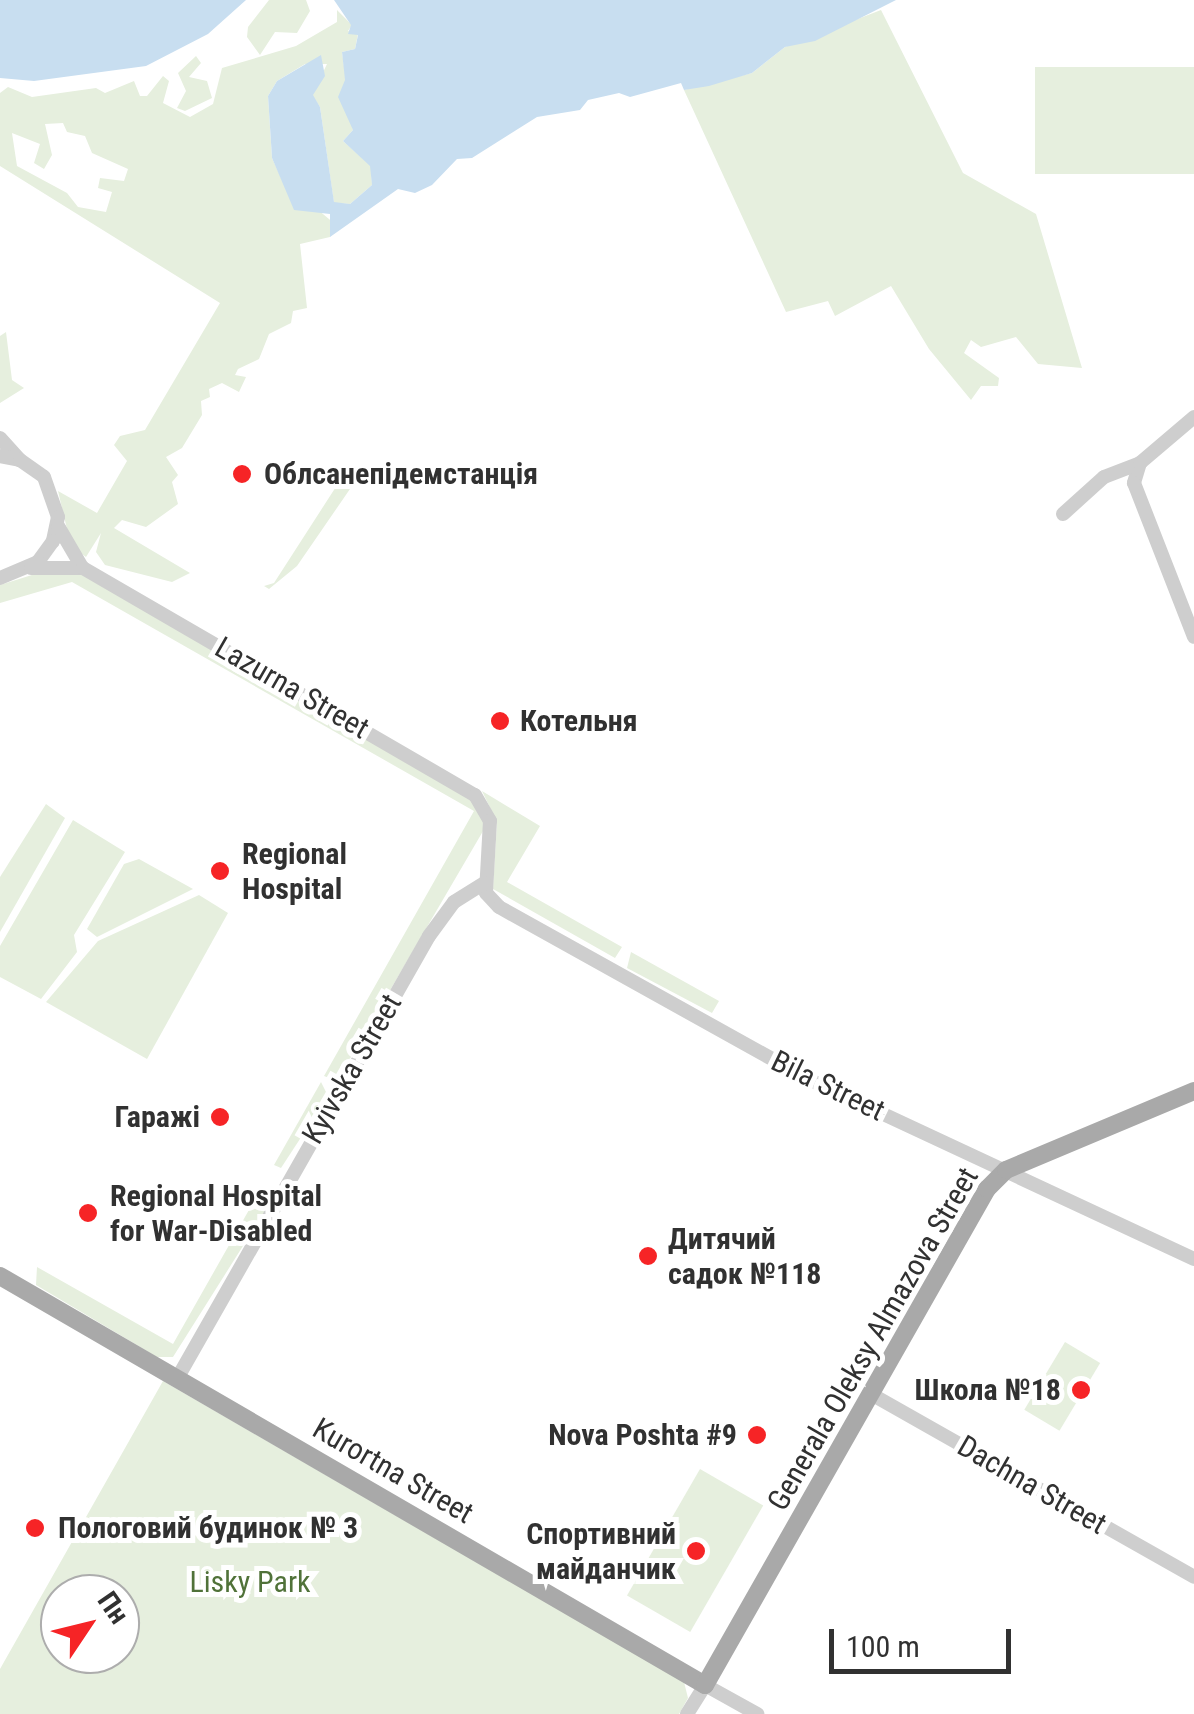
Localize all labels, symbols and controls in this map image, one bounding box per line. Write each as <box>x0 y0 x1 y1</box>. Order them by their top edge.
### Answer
place label: Облсанепідемстанція <box>264 456 538 492</box>
marker: Облсанепідемстанція <box>229 461 255 487</box>
street label: Lazurna Street <box>209 630 375 746</box>
place label: Котельня <box>520 703 638 739</box>
marker: Котельня <box>489 710 511 732</box>
place label: Regional Hospital <box>242 836 347 906</box>
marker: Regional Hospital <box>207 858 233 884</box>
street label: Kyivska Street <box>295 988 409 1150</box>
street label: Bila Street <box>765 1043 891 1129</box>
place label: Гаражі <box>114 1099 200 1135</box>
marker: Гаражі <box>209 1106 231 1128</box>
street label: Generala Oleksy Almazova Street <box>760 1161 986 1517</box>
place label: Regional Hospital for War-Disabled <box>110 1178 322 1248</box>
marker: Regional Hospital for War-Disabled <box>75 1200 101 1226</box>
place label: Дитячий садок №118 <box>668 1221 821 1292</box>
marker: Дитячий садок №118 <box>637 1245 659 1267</box>
place label: Школа №18 <box>915 1372 1061 1408</box>
marker: Школа №18 <box>1070 1379 1092 1401</box>
street label: Kurortna Street <box>306 1411 480 1531</box>
place label: Nova Poshta #9 <box>548 1417 737 1453</box>
marker: Nova Poshta #9 <box>746 1424 768 1446</box>
street label: Dachna Street <box>951 1428 1113 1542</box>
place label: Пологовий будинок № 3 <box>58 1510 358 1546</box>
marker: Пологовий будинок № 3 <box>22 1515 48 1541</box>
place label: Спортивний майданчик <box>526 1516 676 1586</box>
marker: Спортивний майданчик <box>685 1540 707 1562</box>
park label: Lisky Park <box>189 1564 311 1600</box>
north arrow <box>40 1574 140 1674</box>
text: Пн <box>91 1585 136 1630</box>
scale bar <box>834 1609 1016 1671</box>
text: 100 m <box>846 1629 920 1664</box>

